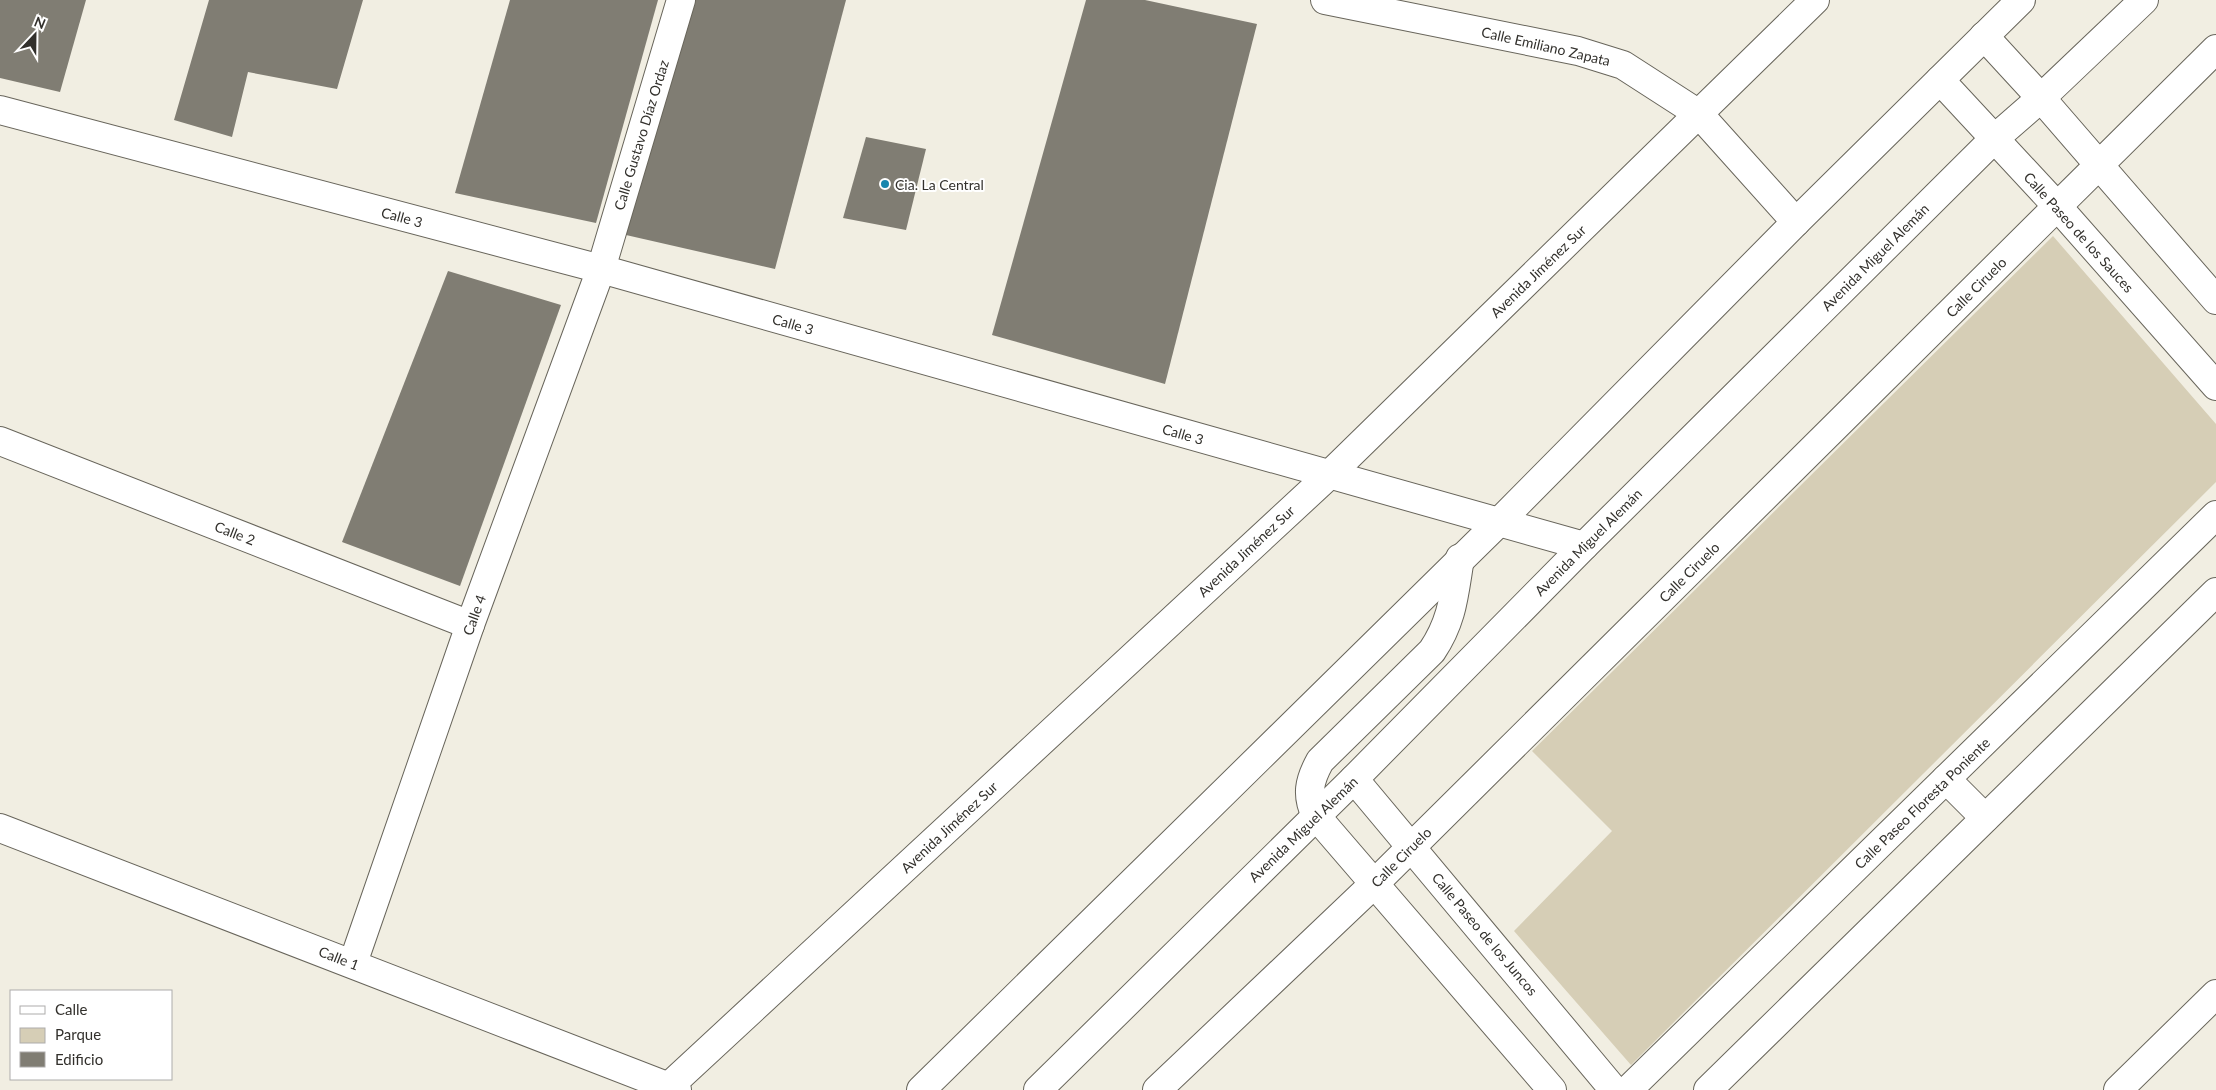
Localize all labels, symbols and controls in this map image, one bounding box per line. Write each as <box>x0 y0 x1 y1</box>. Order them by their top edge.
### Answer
north arrow <box>10 10 60 60</box>
text: N <box>32 13 48 32</box>
street label: Calle Emiliano Zapata <box>1480 23 1612 69</box>
street label: Calle Gustavo Díaz Ordaz <box>610 58 672 212</box>
street label: Calle Paseo de los Sauces <box>2020 168 2138 296</box>
place label: Cia. La Central <box>895 176 984 193</box>
marker: Cia. La Central <box>879 178 891 190</box>
street label: Avenida Miguel Alemán <box>1818 200 1932 314</box>
street label: Calle 3 <box>380 203 424 231</box>
street label: Avenida Jiménez Sur <box>1487 221 1589 321</box>
street label: Calle Ciruelo <box>1942 253 2010 321</box>
street label: Calle 3 <box>770 310 816 338</box>
street label: Calle 3 <box>1160 420 1206 448</box>
street label: Avenida Miguel Alemán <box>1531 485 1645 599</box>
street label: Avenida Jiménez Sur <box>1194 502 1298 600</box>
street label: Calle 2 <box>212 518 258 548</box>
street label: Calle Ciruelo <box>1655 538 1723 606</box>
street label: Calle 4 <box>459 592 489 638</box>
street label: Calle Paseo Floresta Poniente <box>1851 734 1993 872</box>
street label: Avenida Miguel Alemán <box>1245 773 1361 885</box>
street label: Avenida Jiménez Sur <box>897 778 1001 876</box>
street label: Calle Ciruelo <box>1367 823 1435 891</box>
street label: Calle Paseo de los Juncos <box>1429 869 1541 999</box>
street label: Calle 1 <box>316 943 362 973</box>
legend <box>10 990 172 1080</box>
text: Calle <box>55 1000 88 1018</box>
text: Parque <box>55 1025 101 1043</box>
text: Edificio <box>55 1050 103 1068</box>

